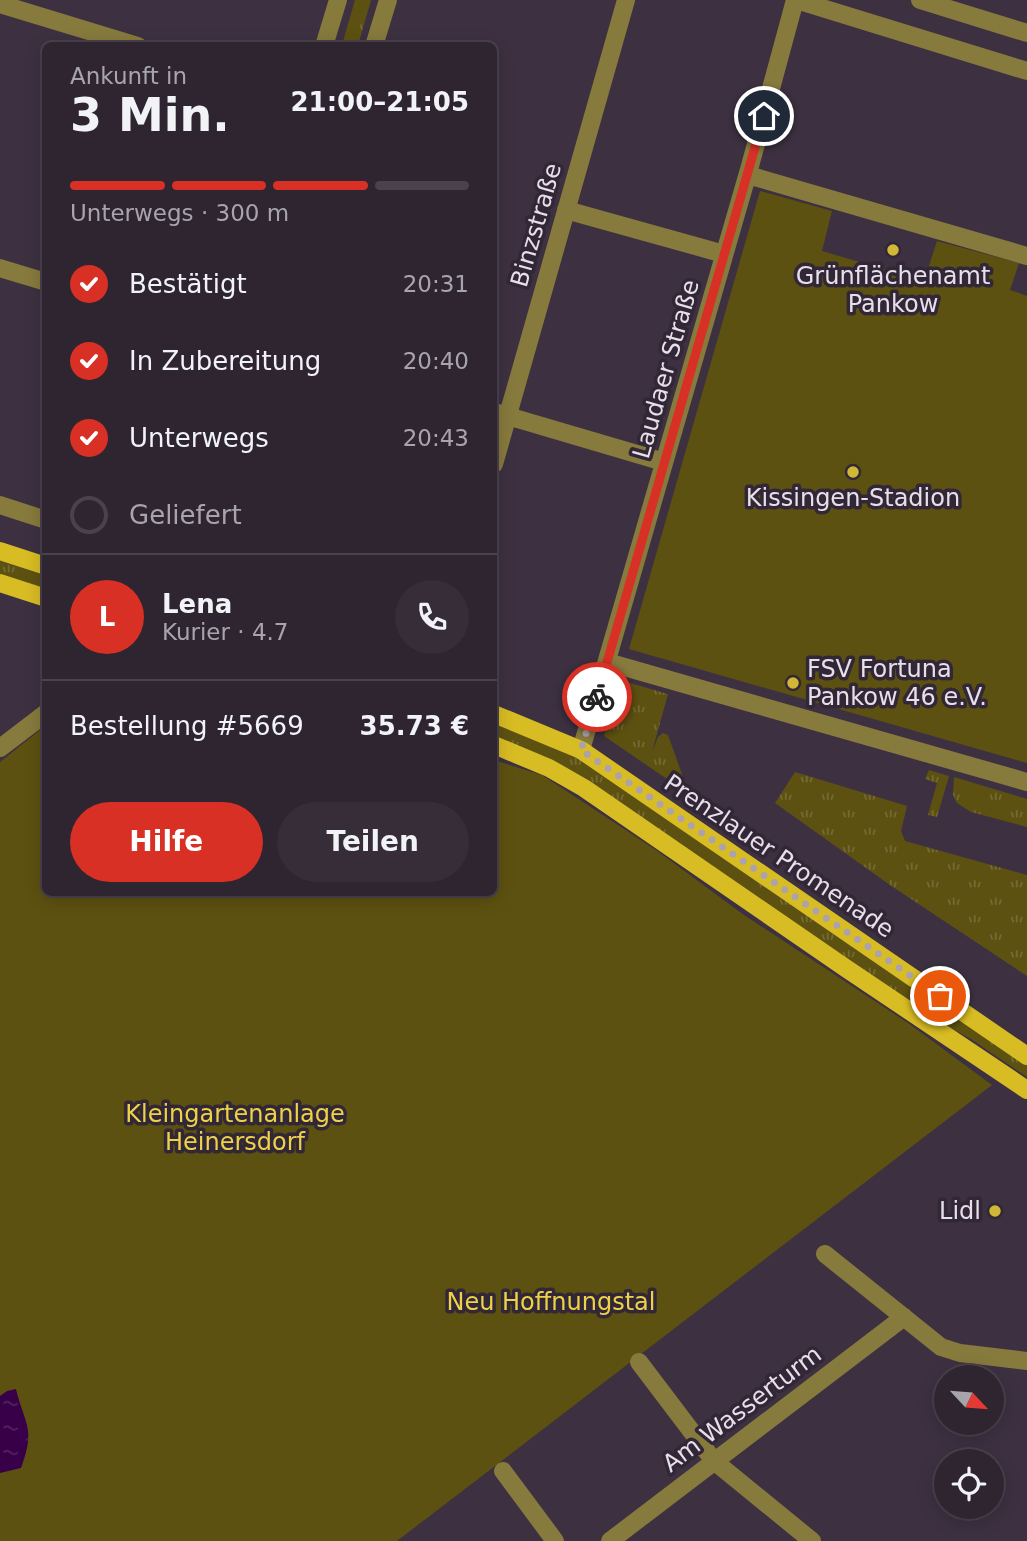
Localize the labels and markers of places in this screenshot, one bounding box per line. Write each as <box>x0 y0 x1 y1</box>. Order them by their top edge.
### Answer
pin <box>734 86 794 146</box>
marker: Grünflächenamt Pankow <box>885 242 901 258</box>
place label: Grünflächenamt Pankow <box>796 262 990 318</box>
marker: Kissingen-Stadion <box>845 464 861 480</box>
place label: Kissingen-Stadion <box>746 484 960 512</box>
place label: FSV Fortuna Pankow 46 e.V. <box>807 655 987 711</box>
marker: FSV Fortuna Pankow 46 e.V. <box>785 675 801 691</box>
pin <box>910 966 970 1026</box>
place label: Lidl <box>939 1197 981 1225</box>
marker: Lidl <box>987 1203 1003 1219</box>

